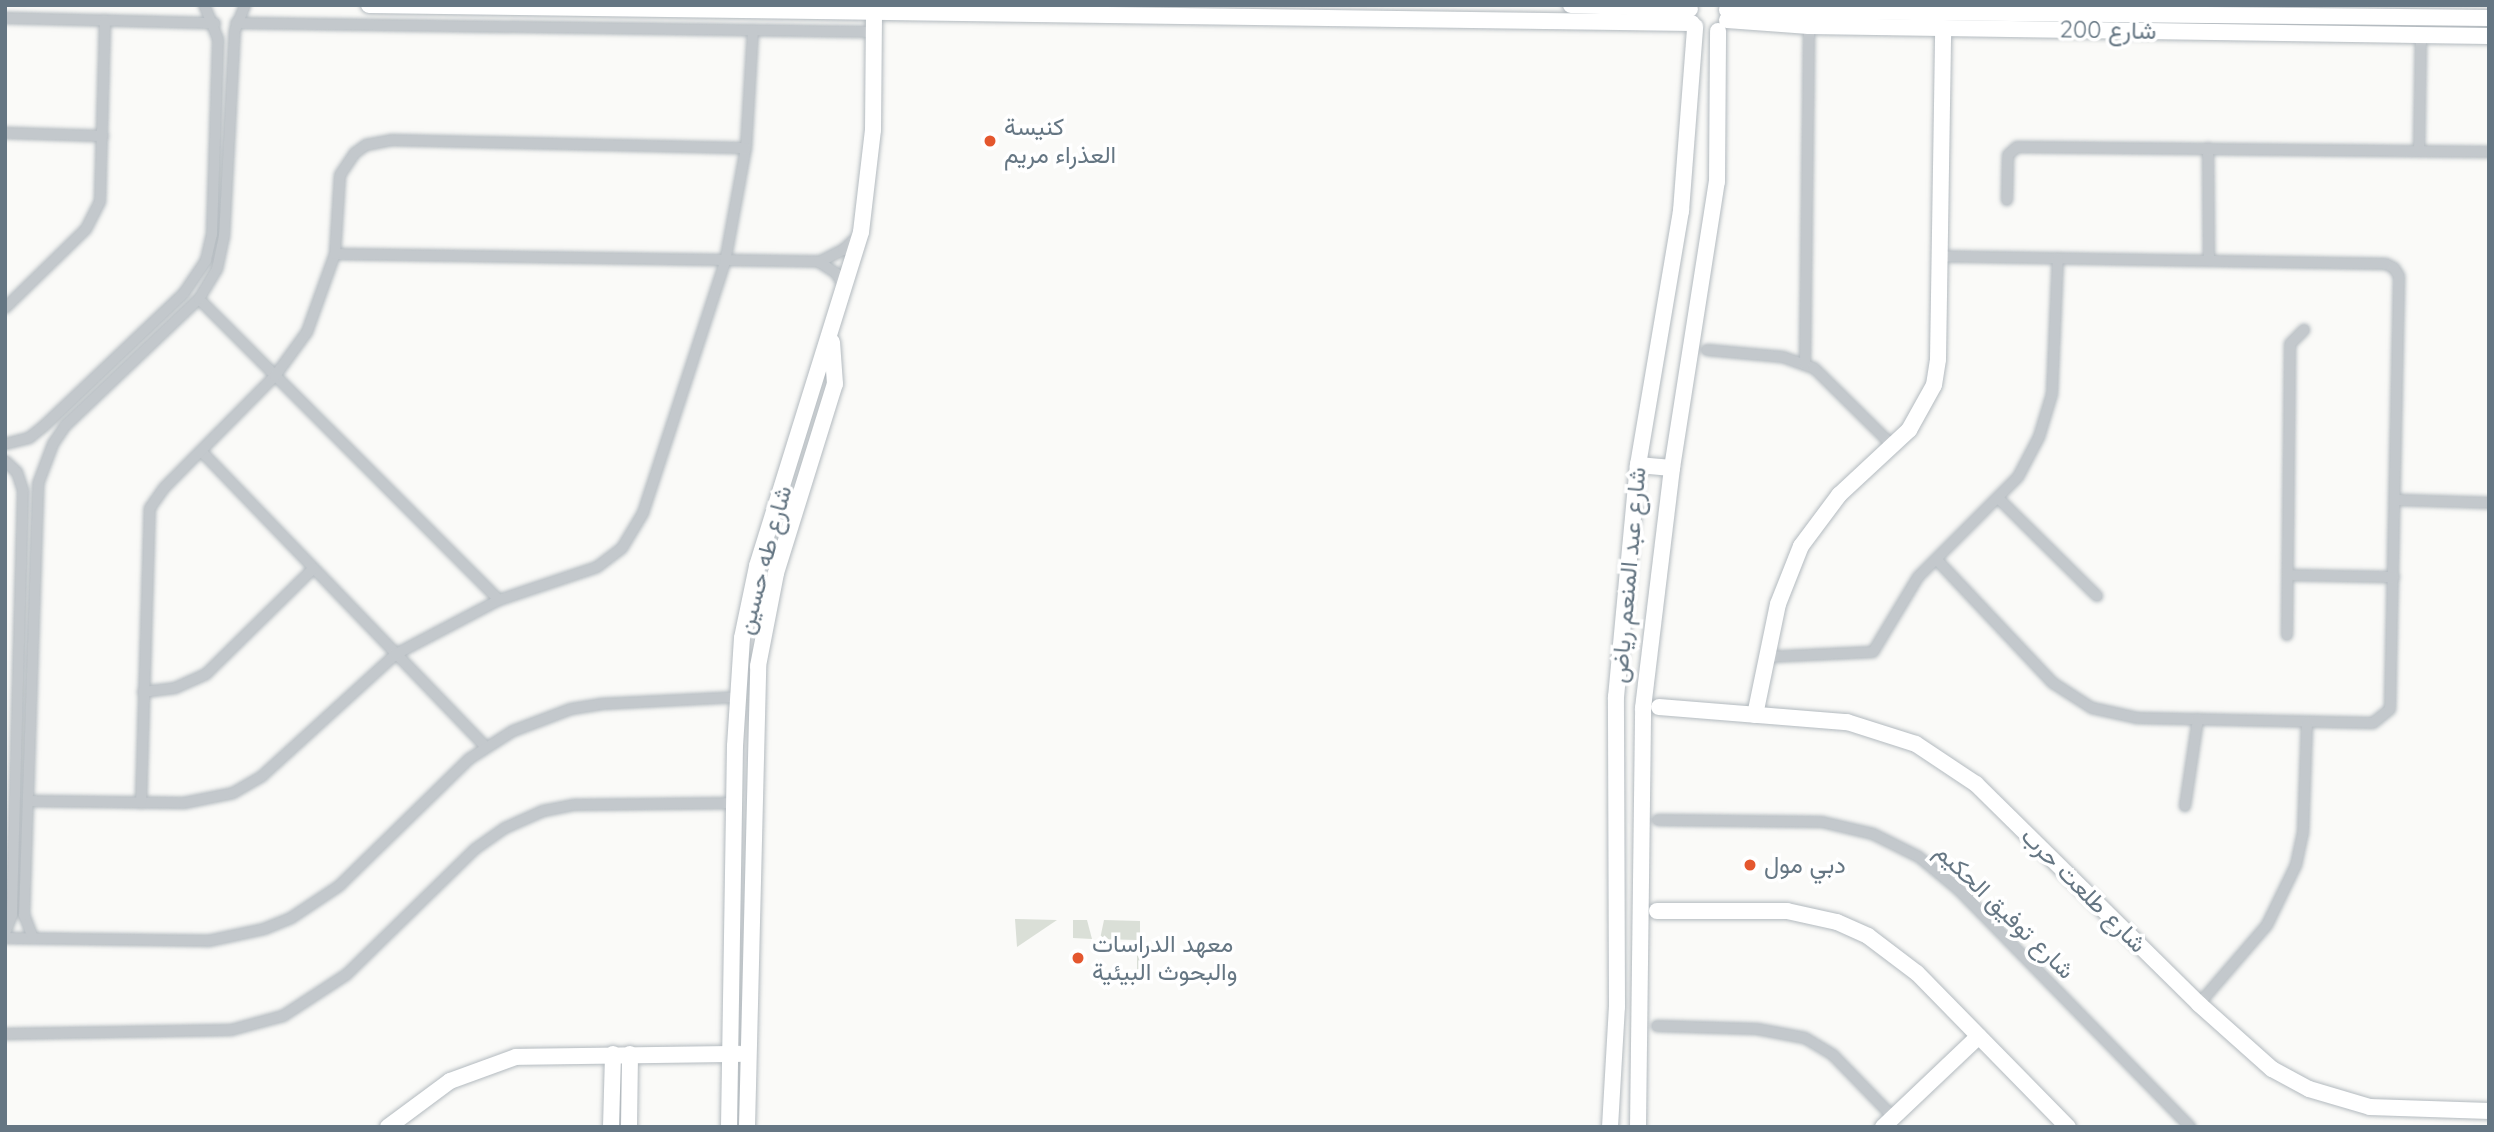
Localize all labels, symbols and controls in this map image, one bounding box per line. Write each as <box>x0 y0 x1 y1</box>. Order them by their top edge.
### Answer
street label: شارع 200 <box>2059 15 2157 45</box>
place label: كنيسة العذراء مريم <box>1004 113 1116 169</box>
marker: كنيسة العذراء مريم <box>982 133 998 149</box>
street label: شارع عبد المنعم رياض <box>1604 466 1652 684</box>
street label: شارع طه حسين <box>730 483 798 637</box>
street label: شارع طلعت حرب <box>2015 821 2153 959</box>
street label: شارع توفيق الحكيم <box>1929 837 2081 985</box>
place label: دبي مول <box>1764 851 1846 879</box>
marker: دبي مول <box>1742 857 1758 873</box>
place label: معهد الدراسات والبحوث البيئية <box>1092 930 1237 986</box>
marker: معهد الدراسات والبحوث البيئية <box>1070 950 1086 966</box>

